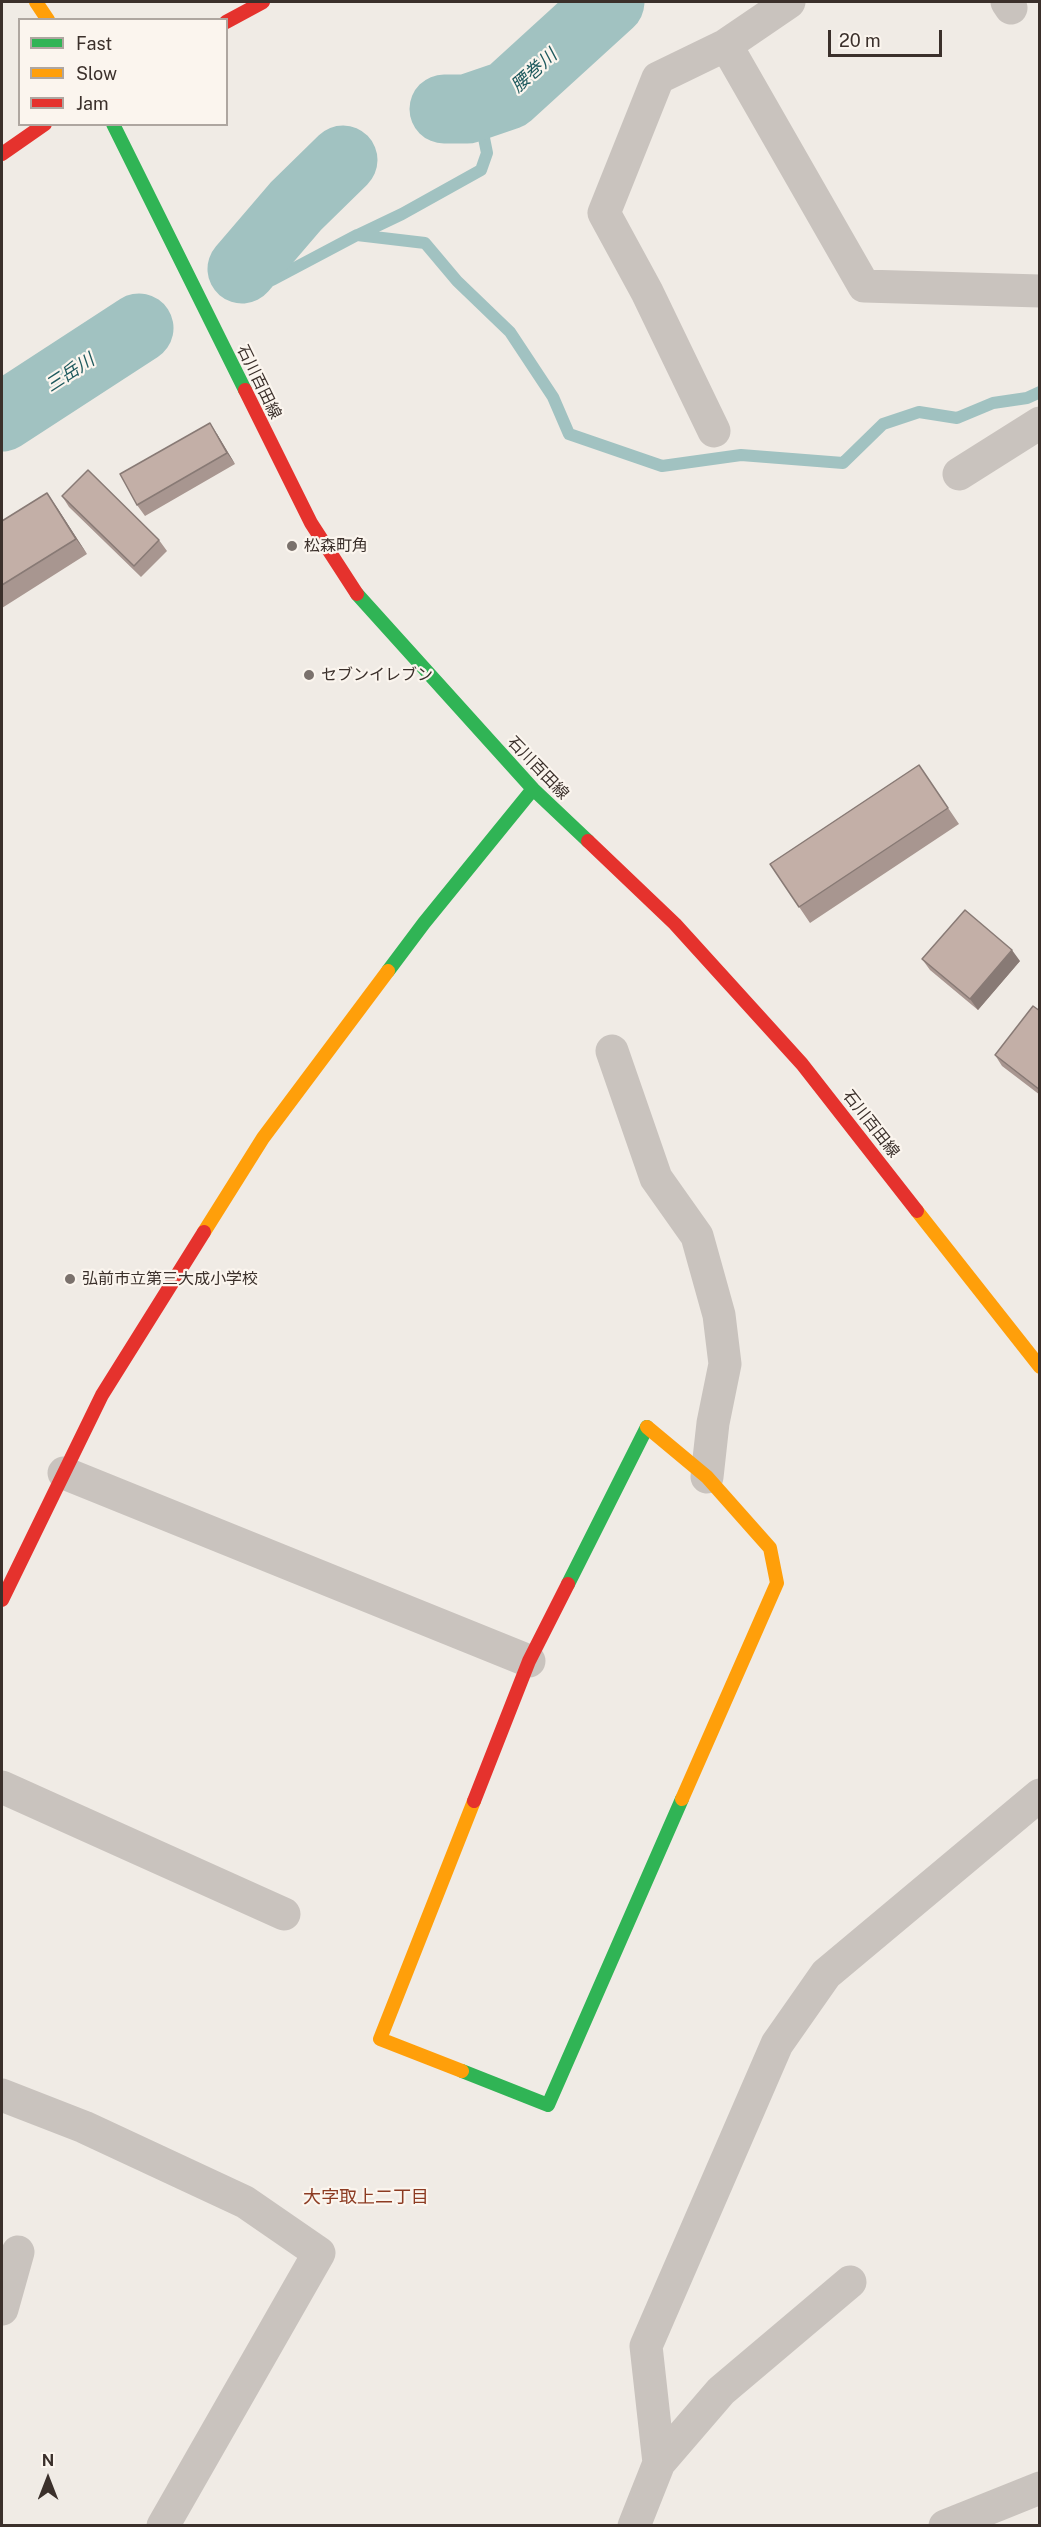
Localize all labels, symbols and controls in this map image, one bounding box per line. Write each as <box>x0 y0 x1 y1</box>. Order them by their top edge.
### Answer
legend <box>18 18 228 126</box>
scale bar <box>831 18 945 56</box>
text: 20 m <box>839 30 881 51</box>
text: Fast <box>76 33 112 54</box>
water label: 腰巻川 <box>507 45 561 97</box>
text: Slow <box>76 63 117 84</box>
text: Jam <box>76 93 109 114</box>
street label: 石川百田線 <box>233 342 285 422</box>
water label: 三岳川 <box>41 349 99 397</box>
place label: 松森町角 <box>304 536 368 556</box>
marker: 松森町角 <box>285 539 299 553</box>
place label: セブンイレブン <box>321 665 433 685</box>
marker: セブンイレブン <box>302 668 316 682</box>
street label: 石川百田線 <box>503 733 573 803</box>
street label: 石川百田線 <box>839 1087 903 1161</box>
place label: 弘前市立第三大成小学校 <box>82 1269 258 1289</box>
marker: 弘前市立第三大成小学校 <box>63 1272 77 1286</box>
district label: 大字取上二丁目 <box>303 2186 429 2208</box>
north arrow <box>18 2449 78 2509</box>
text: N <box>42 2451 54 2470</box>

